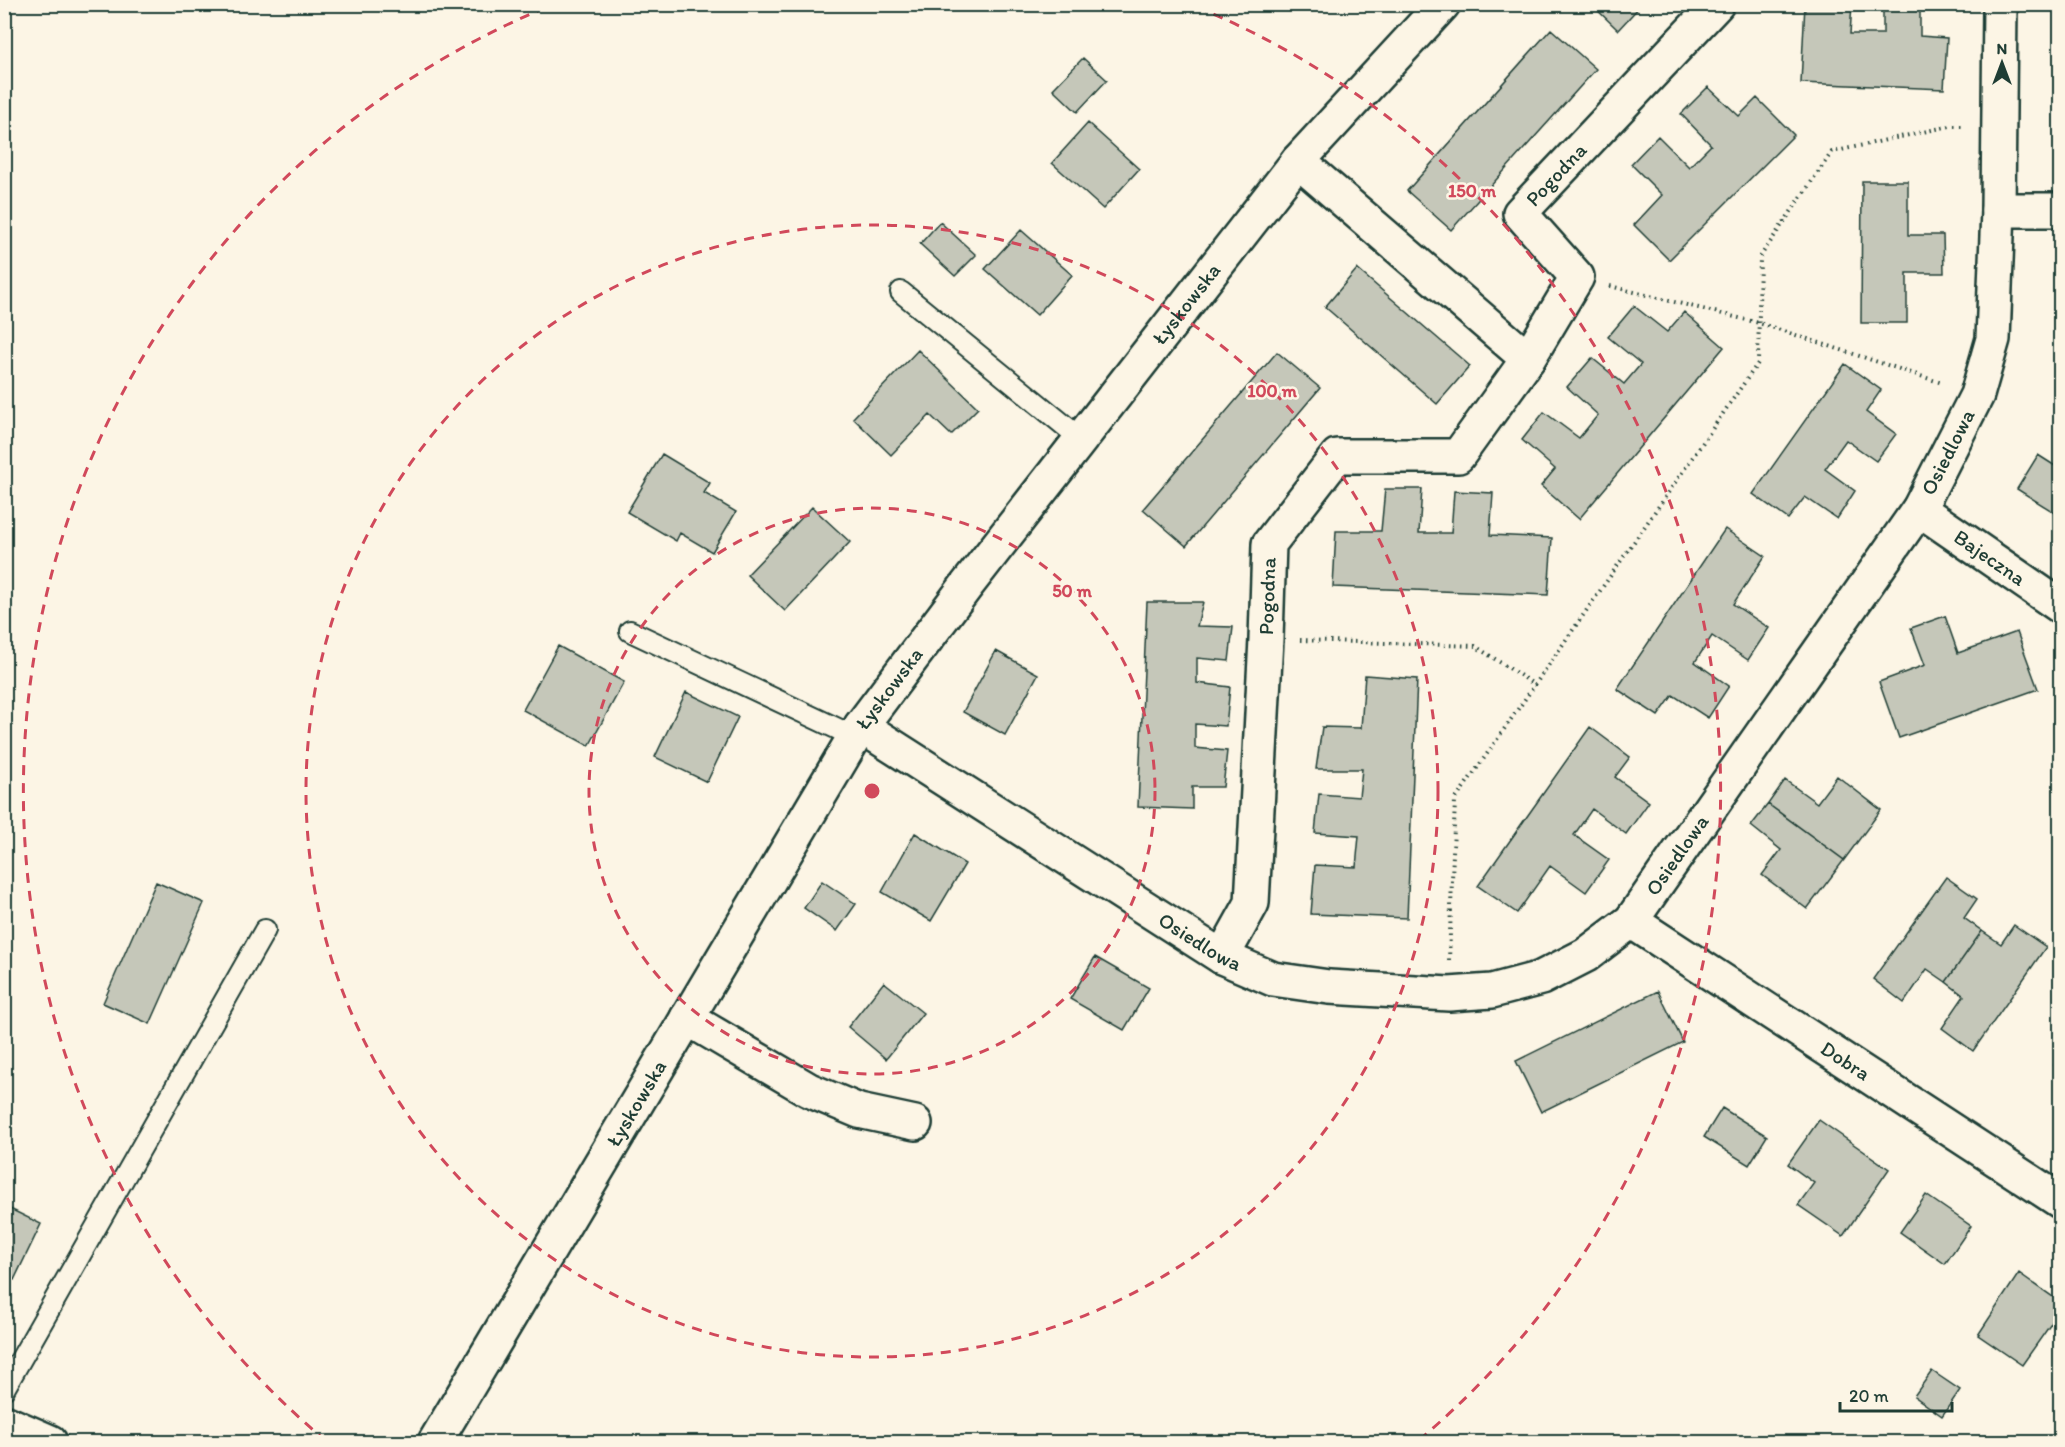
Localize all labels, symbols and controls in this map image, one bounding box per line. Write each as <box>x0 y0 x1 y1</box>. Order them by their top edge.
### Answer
north arrow <box>1972 33 2032 93</box>
text: N <box>1997 39 2007 58</box>
street label: Pogodna <box>1520 137 1592 211</box>
text: 150 m <box>1448 180 1497 202</box>
street label: Łyskowska <box>1146 258 1225 349</box>
text: 100 m <box>1247 380 1298 402</box>
street label: Osiedlowa <box>1915 405 1980 499</box>
street label: Bajeczna <box>1949 524 2031 591</box>
street label: Pogodna <box>1253 557 1281 635</box>
text: 50 m <box>1052 580 1093 602</box>
street label: Łyskowska <box>850 642 928 734</box>
centre of rings <box>862 781 882 801</box>
street label: Osiedlowa <box>1640 810 1714 900</box>
street label: Osiedlowa <box>1154 907 1245 976</box>
street label: Dobra <box>1816 1035 1875 1086</box>
street label: Łyskowska <box>601 1055 671 1151</box>
scale bar <box>1840 1375 1952 1413</box>
text: 20 m <box>1849 1385 1889 1407</box>

